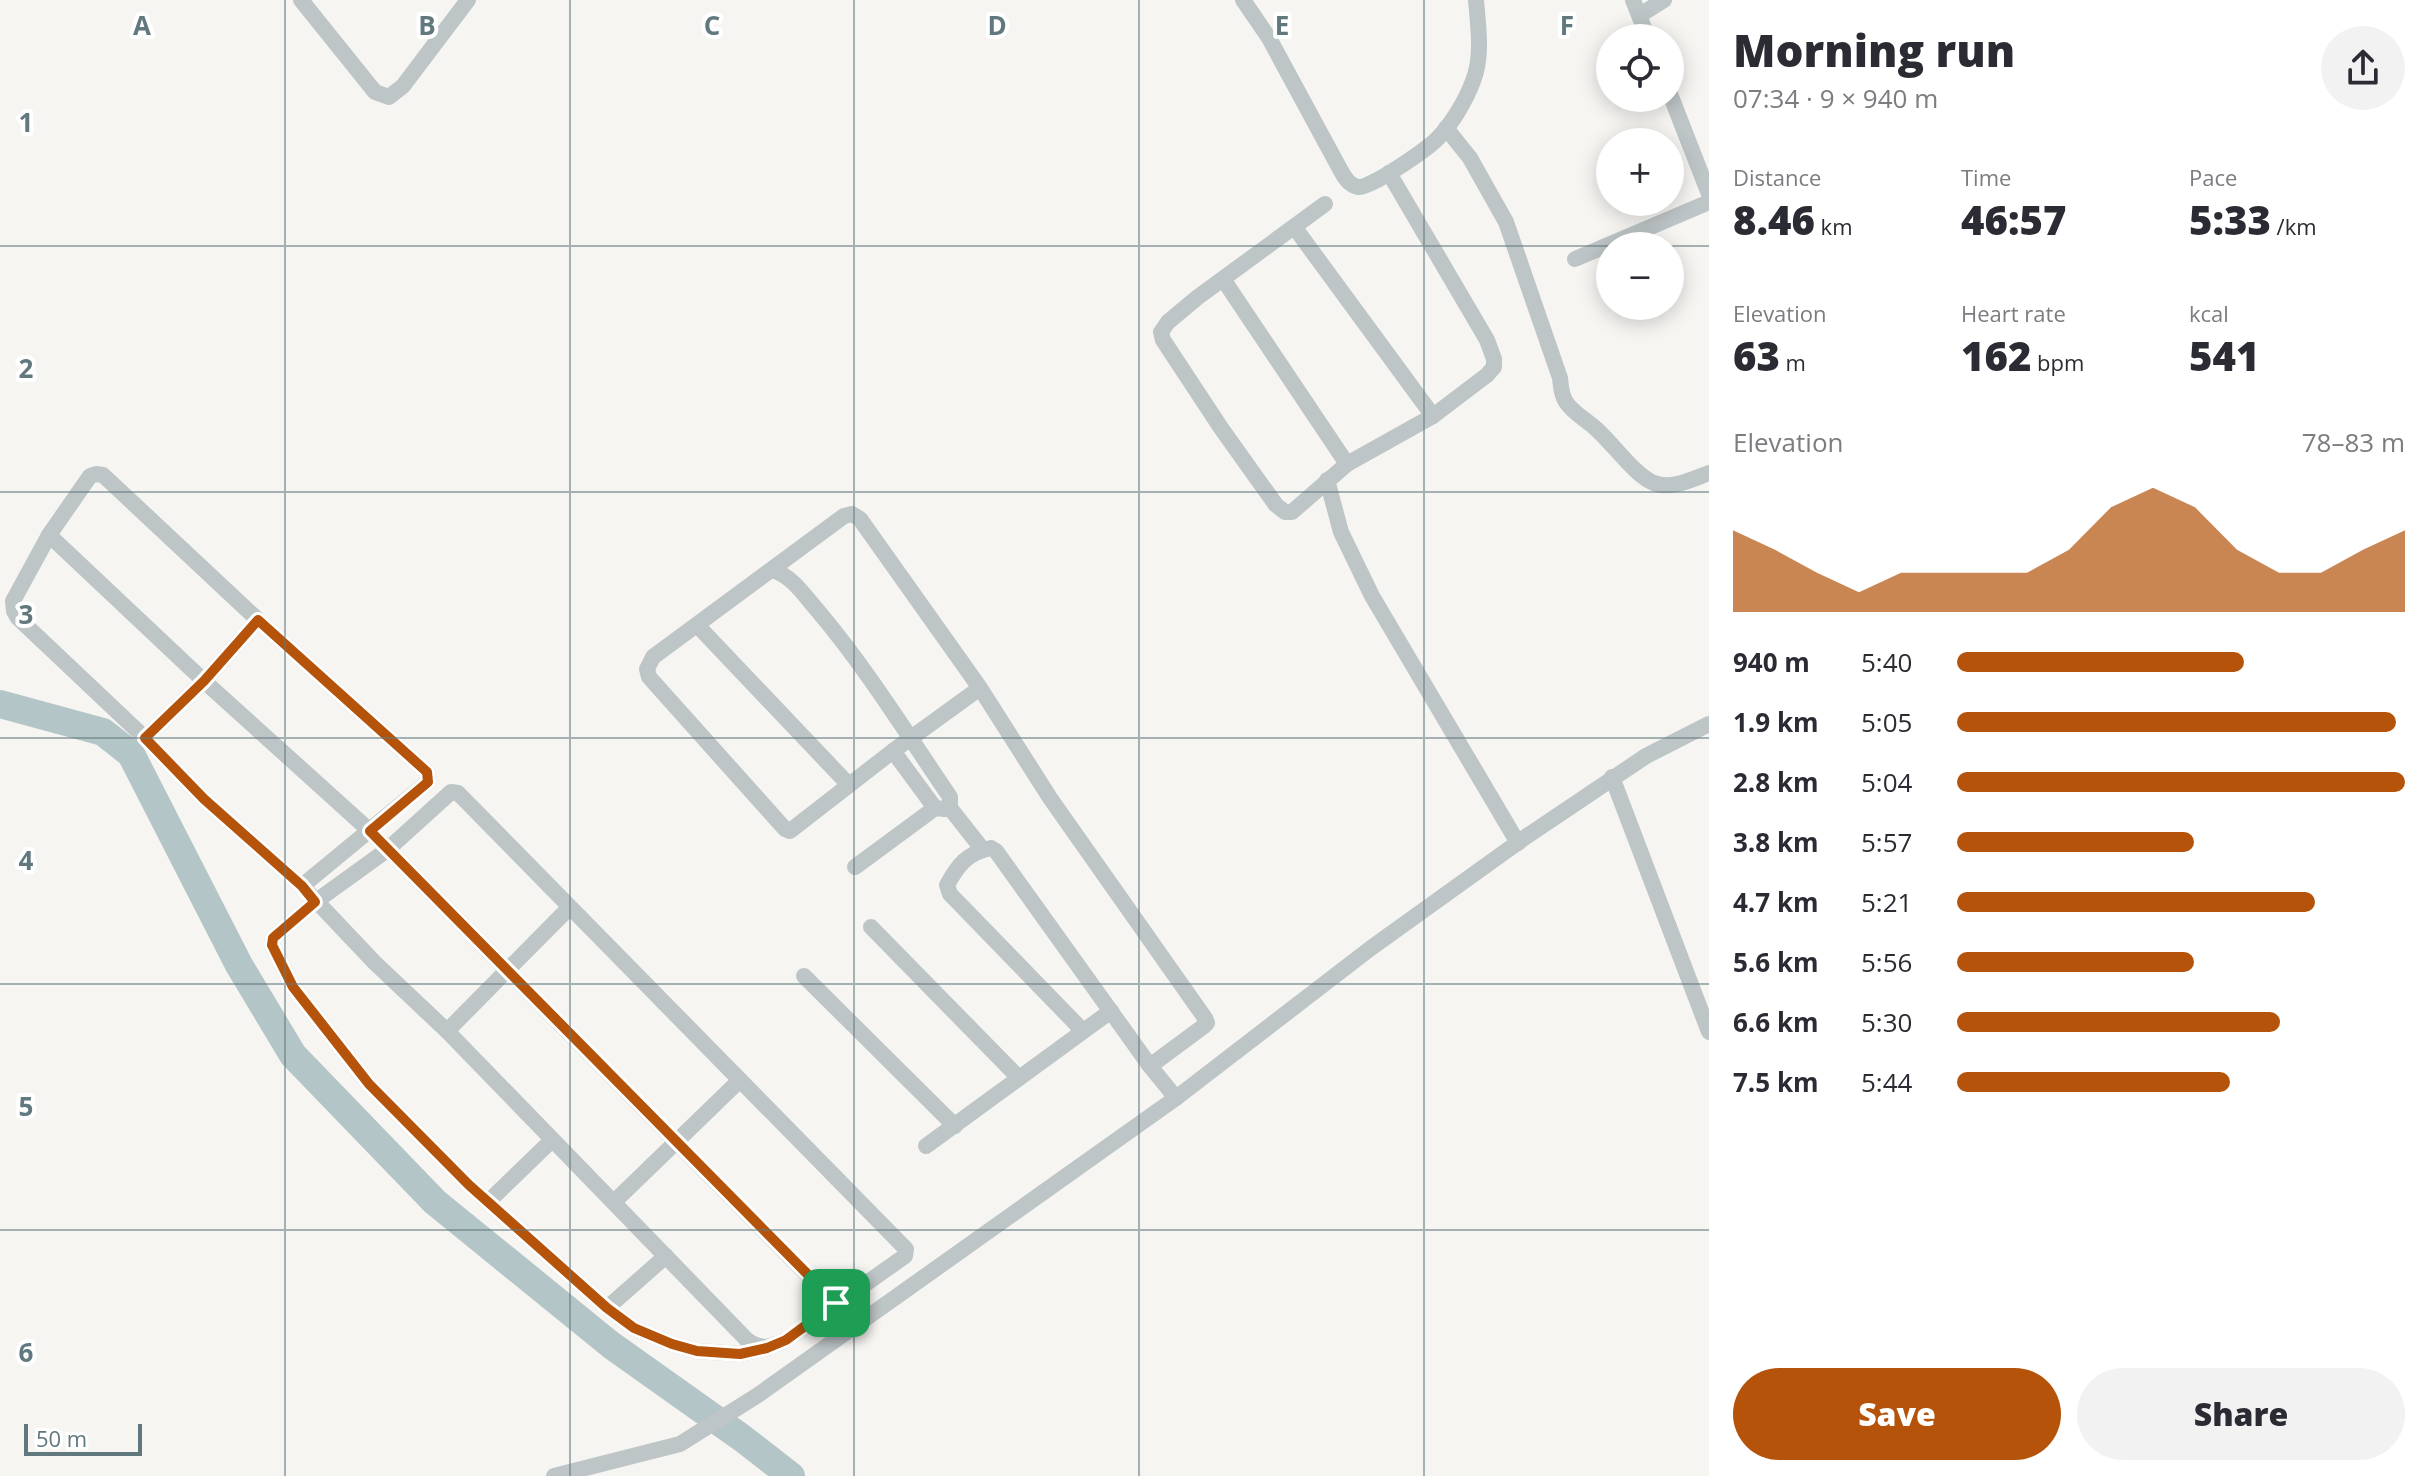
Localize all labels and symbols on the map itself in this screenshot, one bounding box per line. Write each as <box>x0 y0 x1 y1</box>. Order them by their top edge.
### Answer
text: A <box>133 7 151 43</box>
text: B <box>418 7 436 43</box>
text: C <box>704 7 720 43</box>
text: D <box>987 7 1007 43</box>
text: E <box>1275 7 1289 43</box>
text: F <box>1560 7 1574 43</box>
text: 1 <box>19 104 33 140</box>
text: 2 <box>19 350 34 386</box>
text: 3 <box>19 596 33 632</box>
text: 4 <box>19 842 34 878</box>
text: 5 <box>19 1088 33 1124</box>
pin <box>802 1269 870 1337</box>
text: 6 <box>19 1334 34 1370</box>
scale bar <box>24 1420 142 1456</box>

